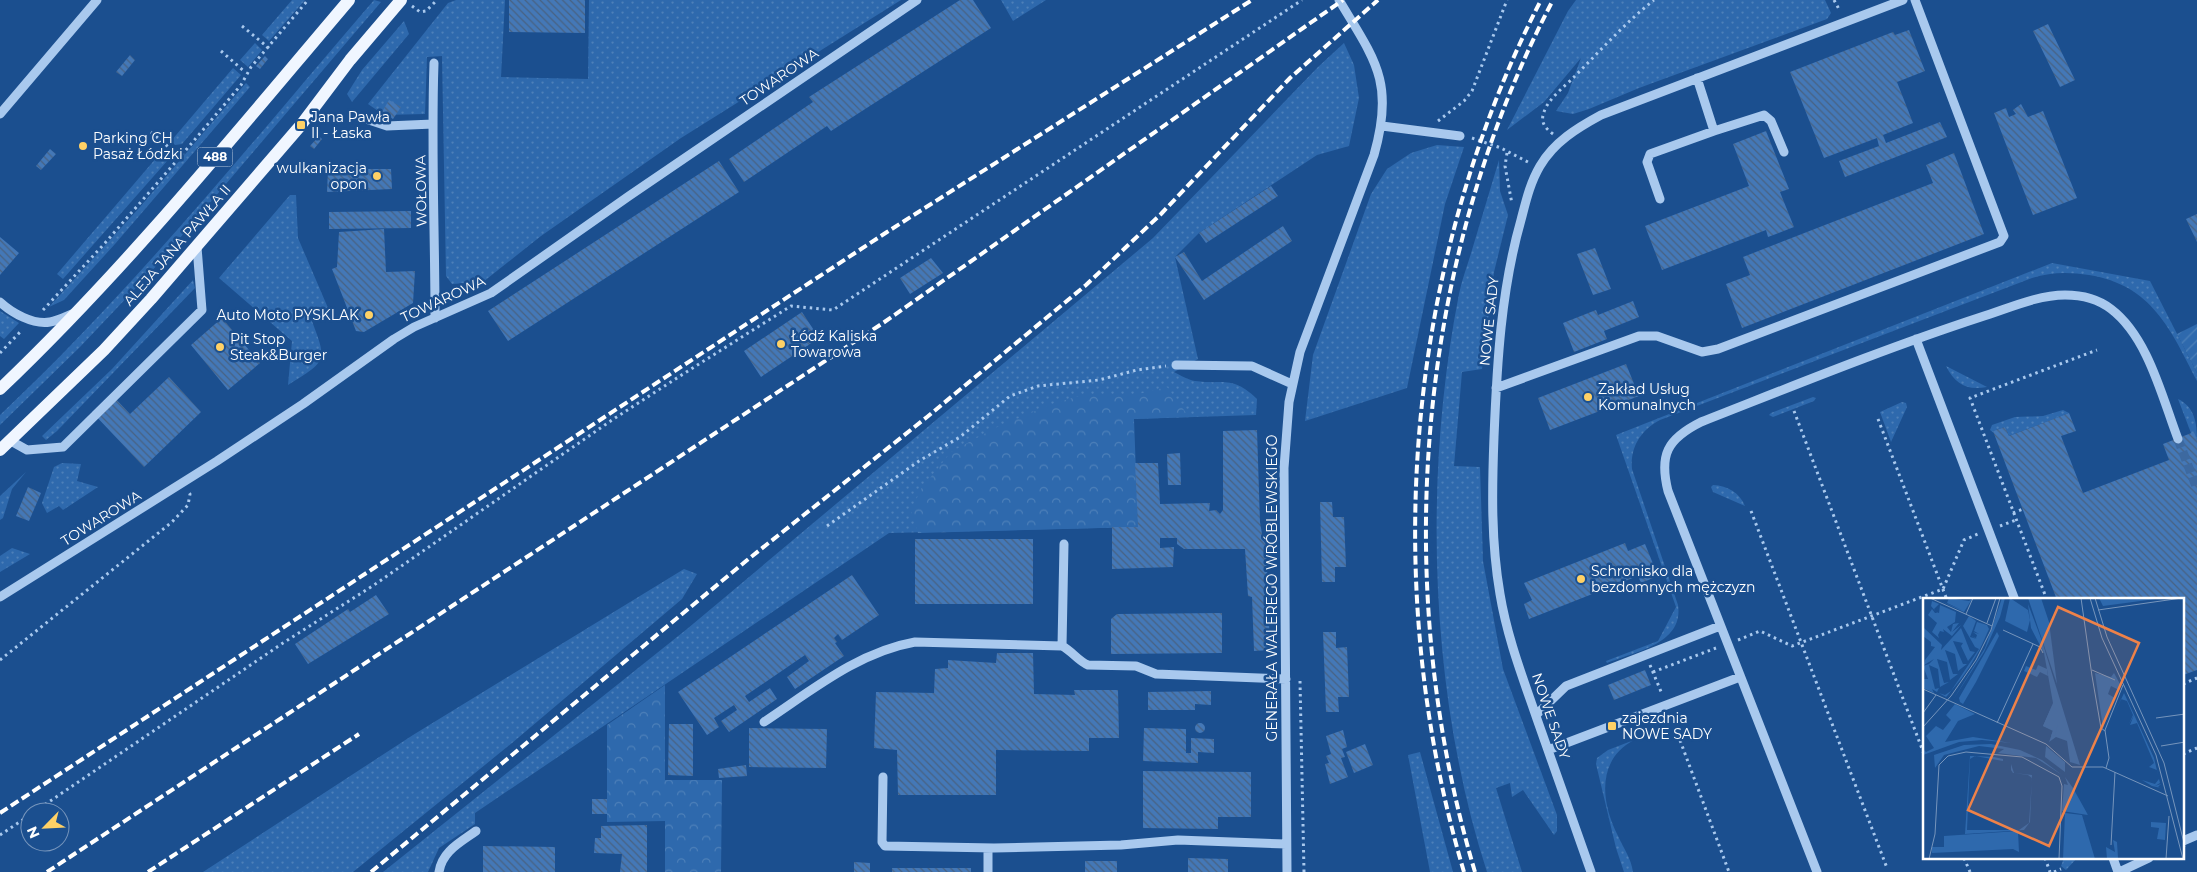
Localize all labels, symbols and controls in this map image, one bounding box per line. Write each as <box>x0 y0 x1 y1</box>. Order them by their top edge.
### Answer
street label: TOWAROWA <box>736 44 823 110</box>
place label: Jana Pawła II - Łaska <box>310 108 390 142</box>
marker: Jana Pawła II - Łaska <box>295 119 307 131</box>
place label: Parking CH Pasaż Łódzki <box>93 129 183 163</box>
marker: Parking CH Pasaż Łódzki <box>77 140 89 152</box>
road number: 488 <box>198 148 232 166</box>
street label: WOŁOWA <box>411 154 431 227</box>
place label: wulkanizacja opon <box>276 159 367 193</box>
marker: wulkanizacja opon <box>371 170 383 182</box>
street label: ALEJA JANA PAWŁA II <box>119 181 235 309</box>
street label: TOWAROWA <box>398 271 489 326</box>
street label: NOWE SADY <box>1475 275 1503 367</box>
place label: Auto Moto PYSKLAK <box>216 306 359 324</box>
marker: Auto Moto PYSKLAK <box>363 309 375 321</box>
place label: Łódź Kaliska Towarowa <box>791 327 877 361</box>
place label: Pit Stop Steak&Burger <box>230 330 328 364</box>
marker: Łódź Kaliska Towarowa <box>775 338 787 350</box>
marker: Pit Stop Steak&Burger <box>214 341 226 353</box>
place label: Zakład Usług Komunalnych <box>1598 380 1696 414</box>
marker: Zakład Usług Komunalnych <box>1582 391 1594 403</box>
street label: GENERAŁA WALEREGO WRÓBLEWSKIEGO <box>1263 434 1281 741</box>
street label: TOWAROWA <box>58 486 145 550</box>
place label: Schronisko dla bezdomnych mężczyzn <box>1591 562 1756 596</box>
marker: Schronisko dla bezdomnych mężczyzn <box>1575 573 1587 585</box>
inset map <box>1923 598 2184 860</box>
street label: NOWE SADY <box>1528 671 1574 762</box>
place label: zajezdnia NOWE SADY <box>1622 709 1712 743</box>
marker: zajezdnia NOWE SADY <box>1606 720 1618 732</box>
north arrow <box>20 802 70 852</box>
text: N <box>23 823 44 841</box>

